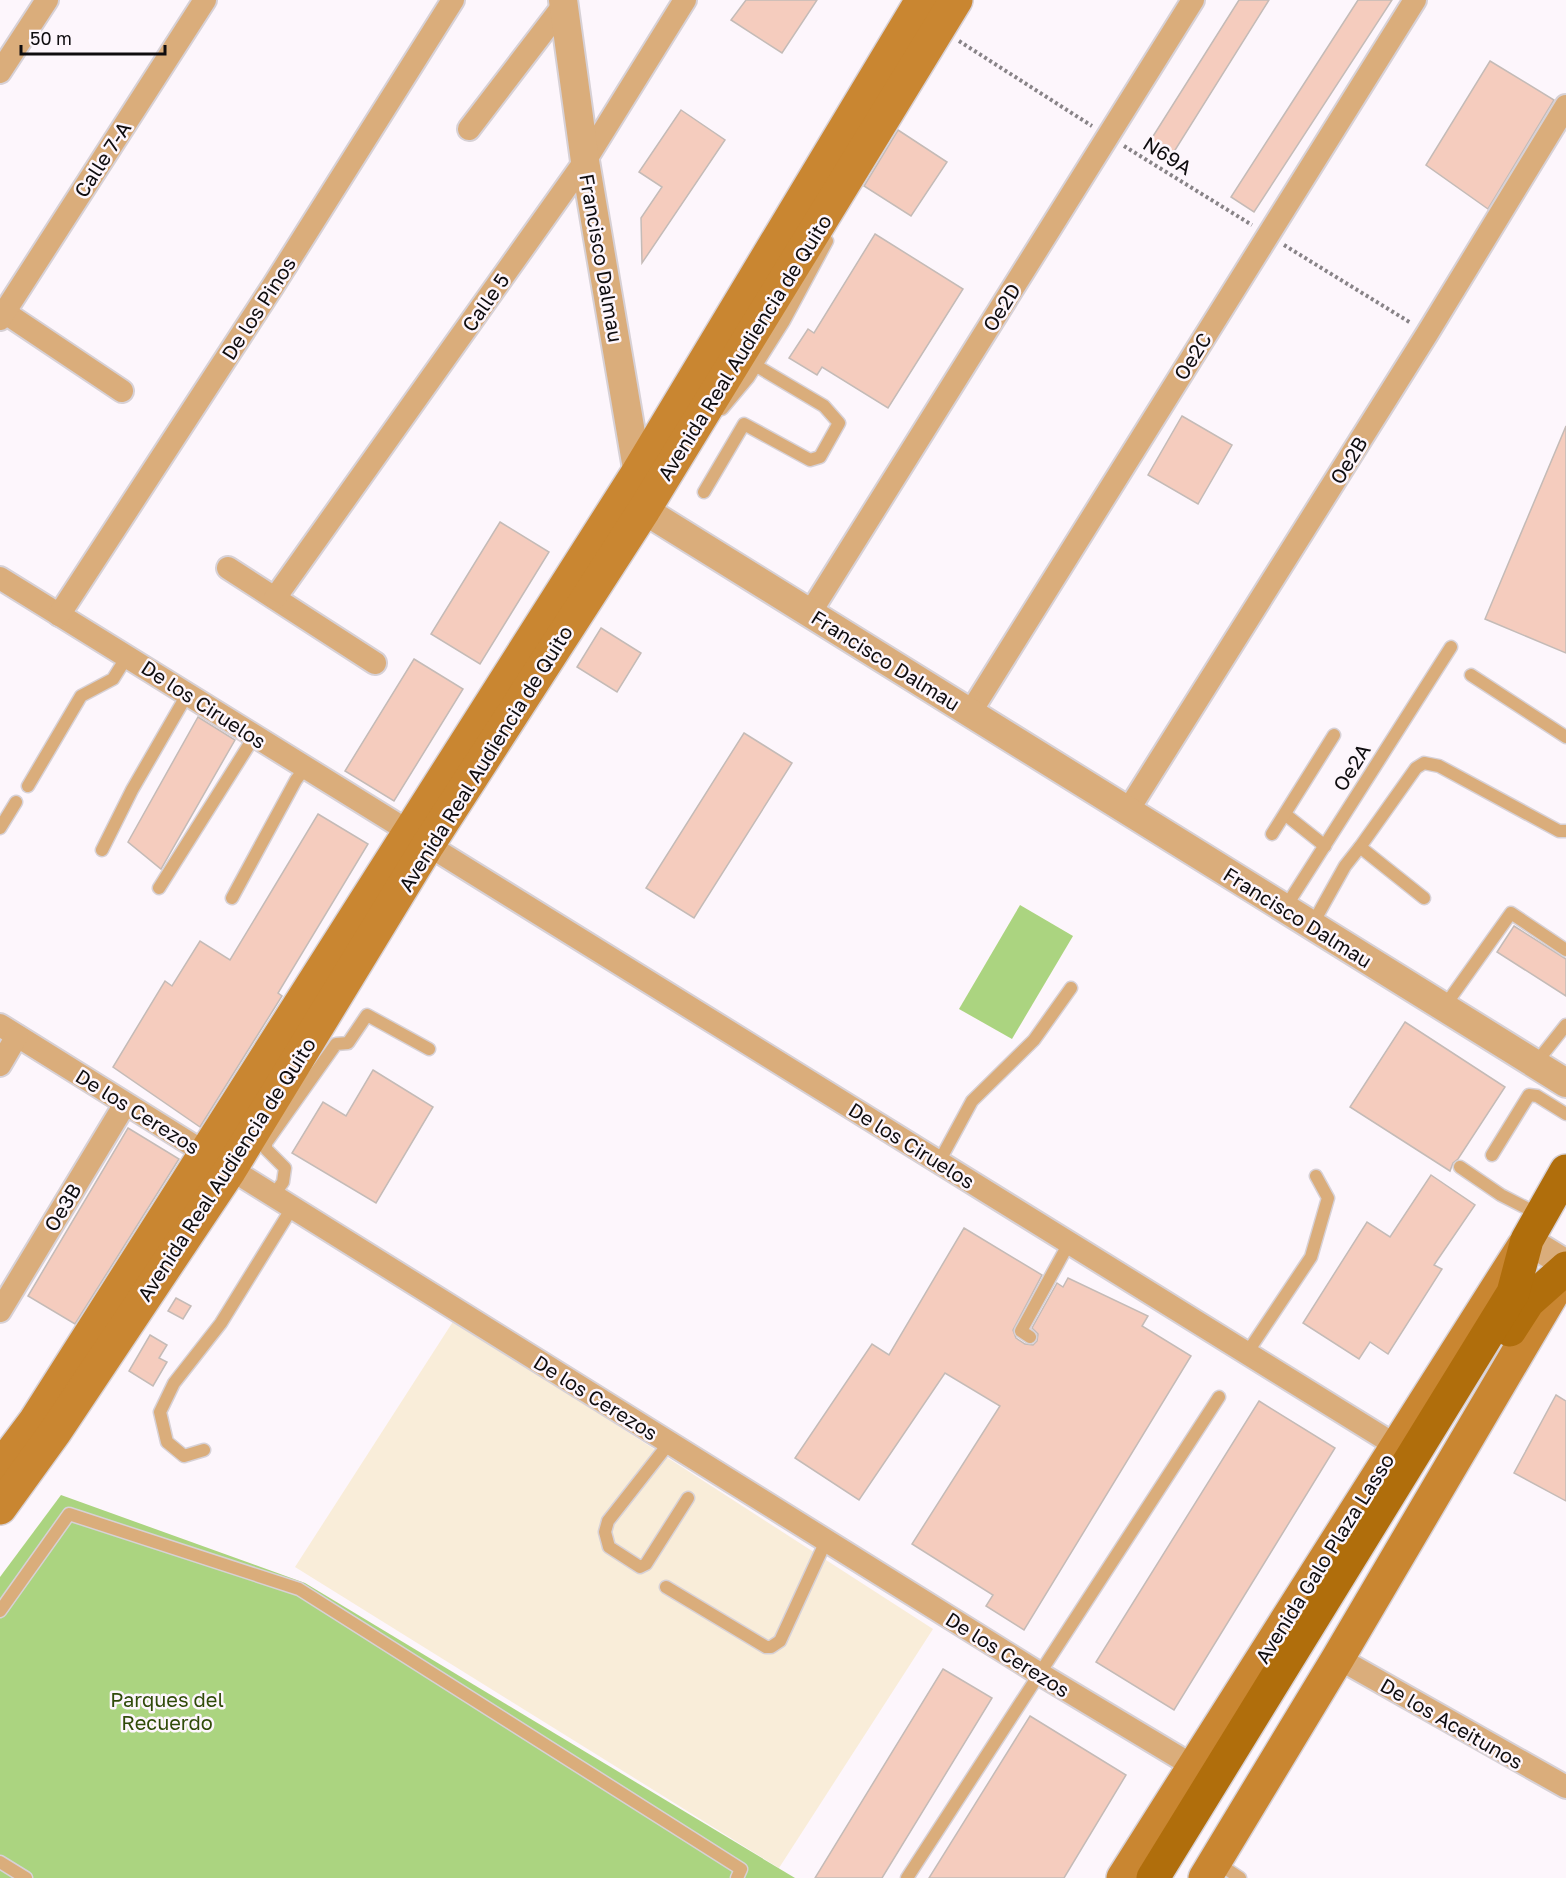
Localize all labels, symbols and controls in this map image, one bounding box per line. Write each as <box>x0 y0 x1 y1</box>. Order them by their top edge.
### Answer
scale bar <box>21 18 165 56</box>
text: 50 m <box>30 27 72 49</box>
street label: Calle 7-A <box>69 117 135 201</box>
street label: N69A <box>1139 131 1197 179</box>
street label: Francisco Dalmau <box>575 172 629 344</box>
street label: Avenida Real Audiencia de Quito <box>652 210 836 484</box>
street label: De los Pinos <box>216 252 300 364</box>
street label: Calle 5 <box>456 268 514 336</box>
street label: Oe2D <box>977 279 1025 335</box>
street label: Oe2C <box>1168 328 1216 384</box>
street label: Oe2B <box>1324 432 1372 488</box>
street label: Francisco Dalmau <box>807 605 965 715</box>
street label: Avenida Real Audiencia de Quito <box>393 621 577 895</box>
street label: De los Ciruelos <box>137 655 271 753</box>
street label: Oe2A <box>1327 739 1375 795</box>
street label: Francisco Dalmau <box>1219 862 1377 972</box>
street label: Avenida Real Audiencia de Quito <box>132 1033 320 1305</box>
street label: De los Cerezos <box>72 1063 204 1159</box>
street label: De los Ciruelos <box>845 1097 979 1193</box>
street label: Oe3B <box>38 1179 86 1235</box>
street label: De los Cerezos <box>530 1349 662 1445</box>
street label: Avenida Galo Plaza Lasso <box>1249 1449 1399 1667</box>
street label: De los Cerezos <box>942 1606 1074 1702</box>
street label: De los Aceitunos <box>1377 1672 1527 1774</box>
park label: Parques del Recuerdo <box>110 1687 224 1734</box>

